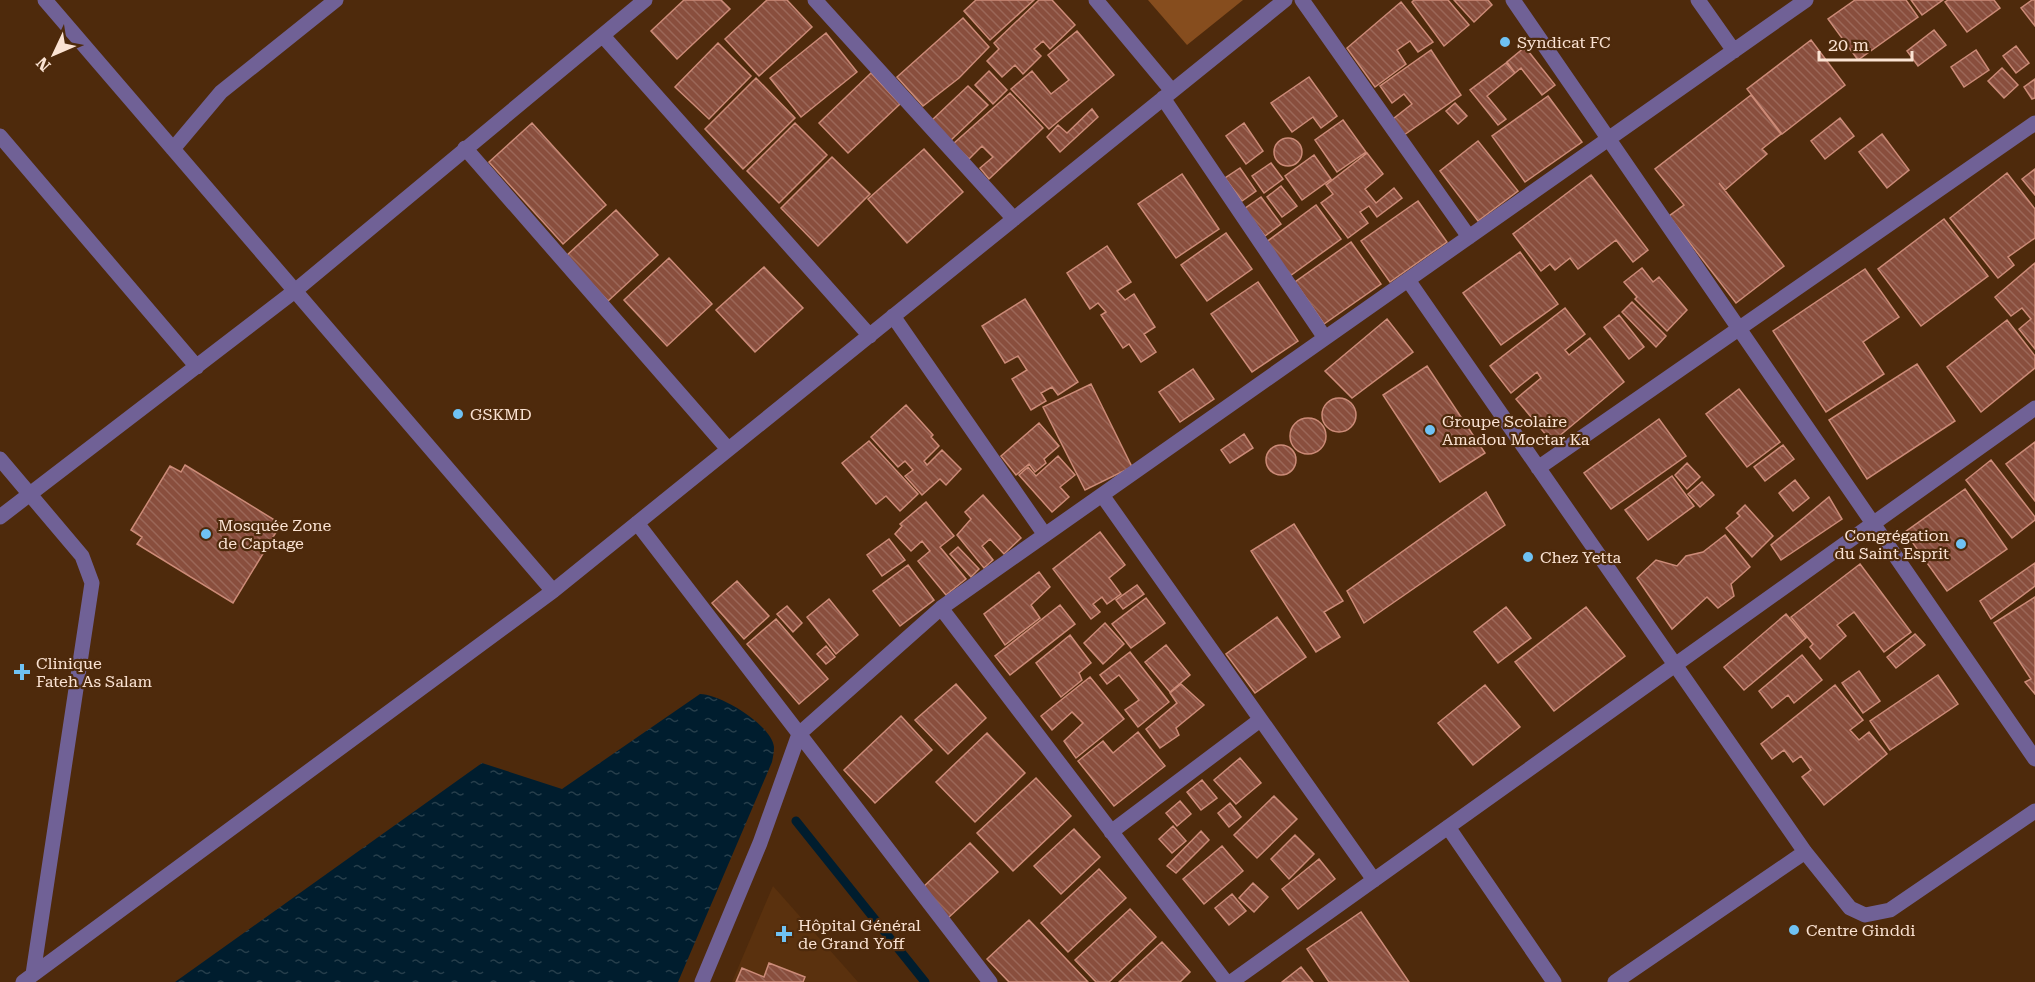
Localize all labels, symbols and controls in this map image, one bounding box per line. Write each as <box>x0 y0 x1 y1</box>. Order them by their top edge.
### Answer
north arrow <box>24 24 84 84</box>
scale bar <box>1819 24 1912 62</box>
place label: Syndicat FC <box>1517 33 1610 52</box>
text: 20 m <box>1828 34 1869 55</box>
marker: Syndicat FC <box>1498 35 1512 49</box>
text: N <box>32 53 55 75</box>
place label: GSKMD <box>470 405 532 424</box>
marker: GSKMD <box>451 407 465 421</box>
place label: Groupe Scolaire Amadou Moctar Ka <box>1442 412 1590 449</box>
marker: Groupe Scolaire Amadou Moctar Ka <box>1423 423 1437 437</box>
place label: Mosquée Zone de Captage <box>218 516 332 553</box>
place label: Congrégation du Saint Esprit <box>1835 526 1949 563</box>
marker: Mosquée Zone de Captage <box>199 527 213 541</box>
marker: Congrégation du Saint Esprit <box>1954 537 1968 551</box>
place label: Chez Yetta <box>1540 548 1622 567</box>
marker: Chez Yetta <box>1521 550 1535 564</box>
place label: Clinique Fateh As Salam <box>36 654 152 691</box>
marker: Clinique Fateh As Salam <box>13 663 31 681</box>
place label: Hôpital Général de Grand Yoff <box>798 916 921 953</box>
place label: Centre Ginddi <box>1806 921 1915 940</box>
marker: Centre Ginddi <box>1787 923 1801 937</box>
marker: Hôpital Général de Grand Yoff <box>775 925 793 943</box>

